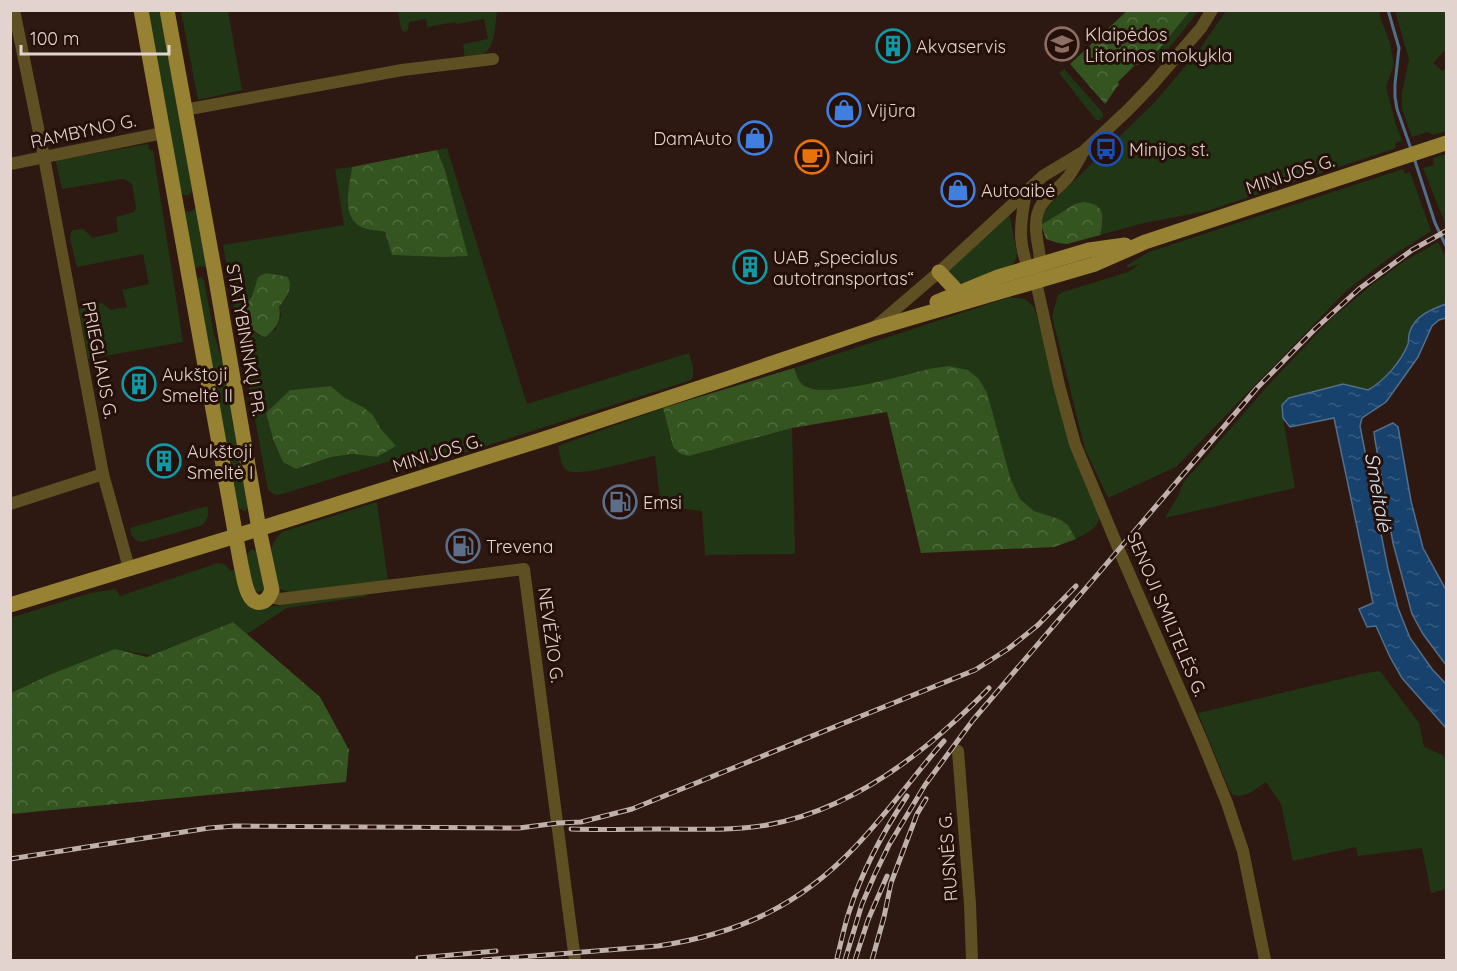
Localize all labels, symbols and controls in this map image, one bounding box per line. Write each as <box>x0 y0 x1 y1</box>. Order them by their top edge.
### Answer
scale bar <box>21 18 170 56</box>
place label: Klaipėdos Litorinos mokykla <box>1085 23 1232 67</box>
school or university icon: Klaipėdos Litorinos mokykla <box>1044 26 1080 62</box>
text: 100 m <box>30 27 79 50</box>
building icon: Akvaservis <box>875 28 911 64</box>
place label: Akvaservis <box>916 35 1006 58</box>
shop icon: Vijūra <box>826 92 862 128</box>
place label: Vijūra <box>867 99 916 122</box>
street label: RAMBYNO G. <box>28 109 138 153</box>
shop icon: DamAuto <box>737 120 773 156</box>
place label: DamAuto <box>653 127 732 150</box>
bus stop icon: Minijos st. <box>1088 131 1124 167</box>
place label: Minijos st. <box>1129 138 1209 161</box>
cafe icon: Nairi <box>794 139 830 175</box>
place label: Nairi <box>835 146 874 169</box>
street label: MINIJOS G. <box>1243 149 1337 199</box>
shop icon: Autoaibė <box>940 172 976 208</box>
place label: Autoaibė <box>981 179 1055 202</box>
place label: UAB „Specialus autotransportas“ <box>773 246 914 290</box>
building icon: UAB „Specialus autotransportas“ <box>732 249 768 285</box>
street label: STATYBININKŲ PR. <box>221 262 271 418</box>
street label: PRIEGLIAUS G. <box>77 299 123 421</box>
place label: Aukštoji Smeltė II <box>162 363 233 407</box>
building icon: Aukštoji Smeltė II <box>121 366 157 402</box>
street label: MINIJOS G. <box>390 429 484 477</box>
place label: Aukštoji Smeltė I <box>187 440 253 484</box>
building icon: Aukštoji Smeltė I <box>146 443 182 479</box>
water label: Smeltalė <box>1360 450 1398 534</box>
fuel station icon: Emsi <box>602 484 638 520</box>
place label: Emsi <box>643 491 682 514</box>
fuel station icon: Trevena <box>445 528 481 564</box>
street label: SENOJI SMILTELĖS G. <box>1122 528 1212 700</box>
place label: Trevena <box>486 535 553 558</box>
street label: NEVĖŽIO G. <box>533 586 569 684</box>
street label: RUSNĖS G. <box>933 812 963 902</box>

